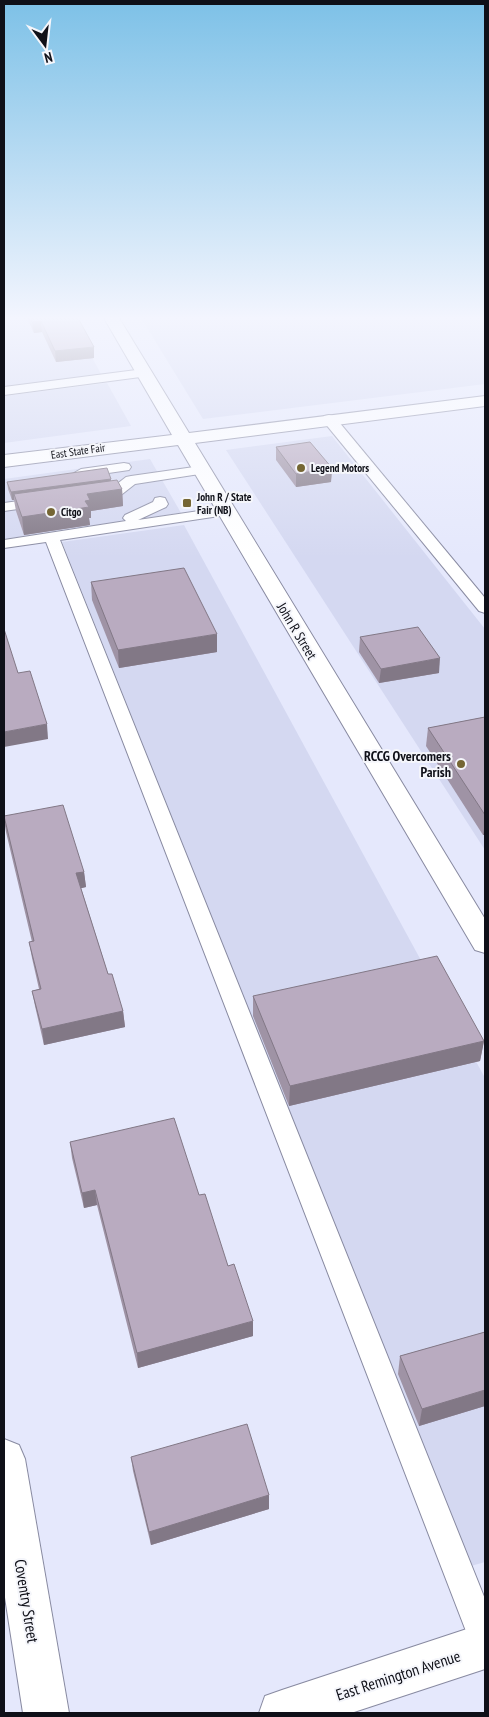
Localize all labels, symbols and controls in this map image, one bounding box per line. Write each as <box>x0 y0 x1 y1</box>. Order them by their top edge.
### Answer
north arrow <box>20 20 70 70</box>
text: N <box>42 48 54 67</box>
street label: East State Fair <box>50 440 106 462</box>
place label: Legend Motors <box>311 461 369 475</box>
marker: Legend Motors <box>295 462 307 474</box>
place label: John R / State Fair (NB) <box>196 490 252 517</box>
marker: John R / State Fair (NB) <box>181 497 193 509</box>
place label: Citgo <box>61 505 82 519</box>
marker: Citgo <box>45 506 57 518</box>
street label: John R Street <box>272 598 321 663</box>
place label: RCCG Overcomers Parish <box>364 747 451 781</box>
marker: RCCG Overcomers Parish <box>455 758 467 770</box>
street label: Coventry Street <box>11 1558 44 1645</box>
street label: East Remington Avenue <box>333 1645 463 1705</box>

